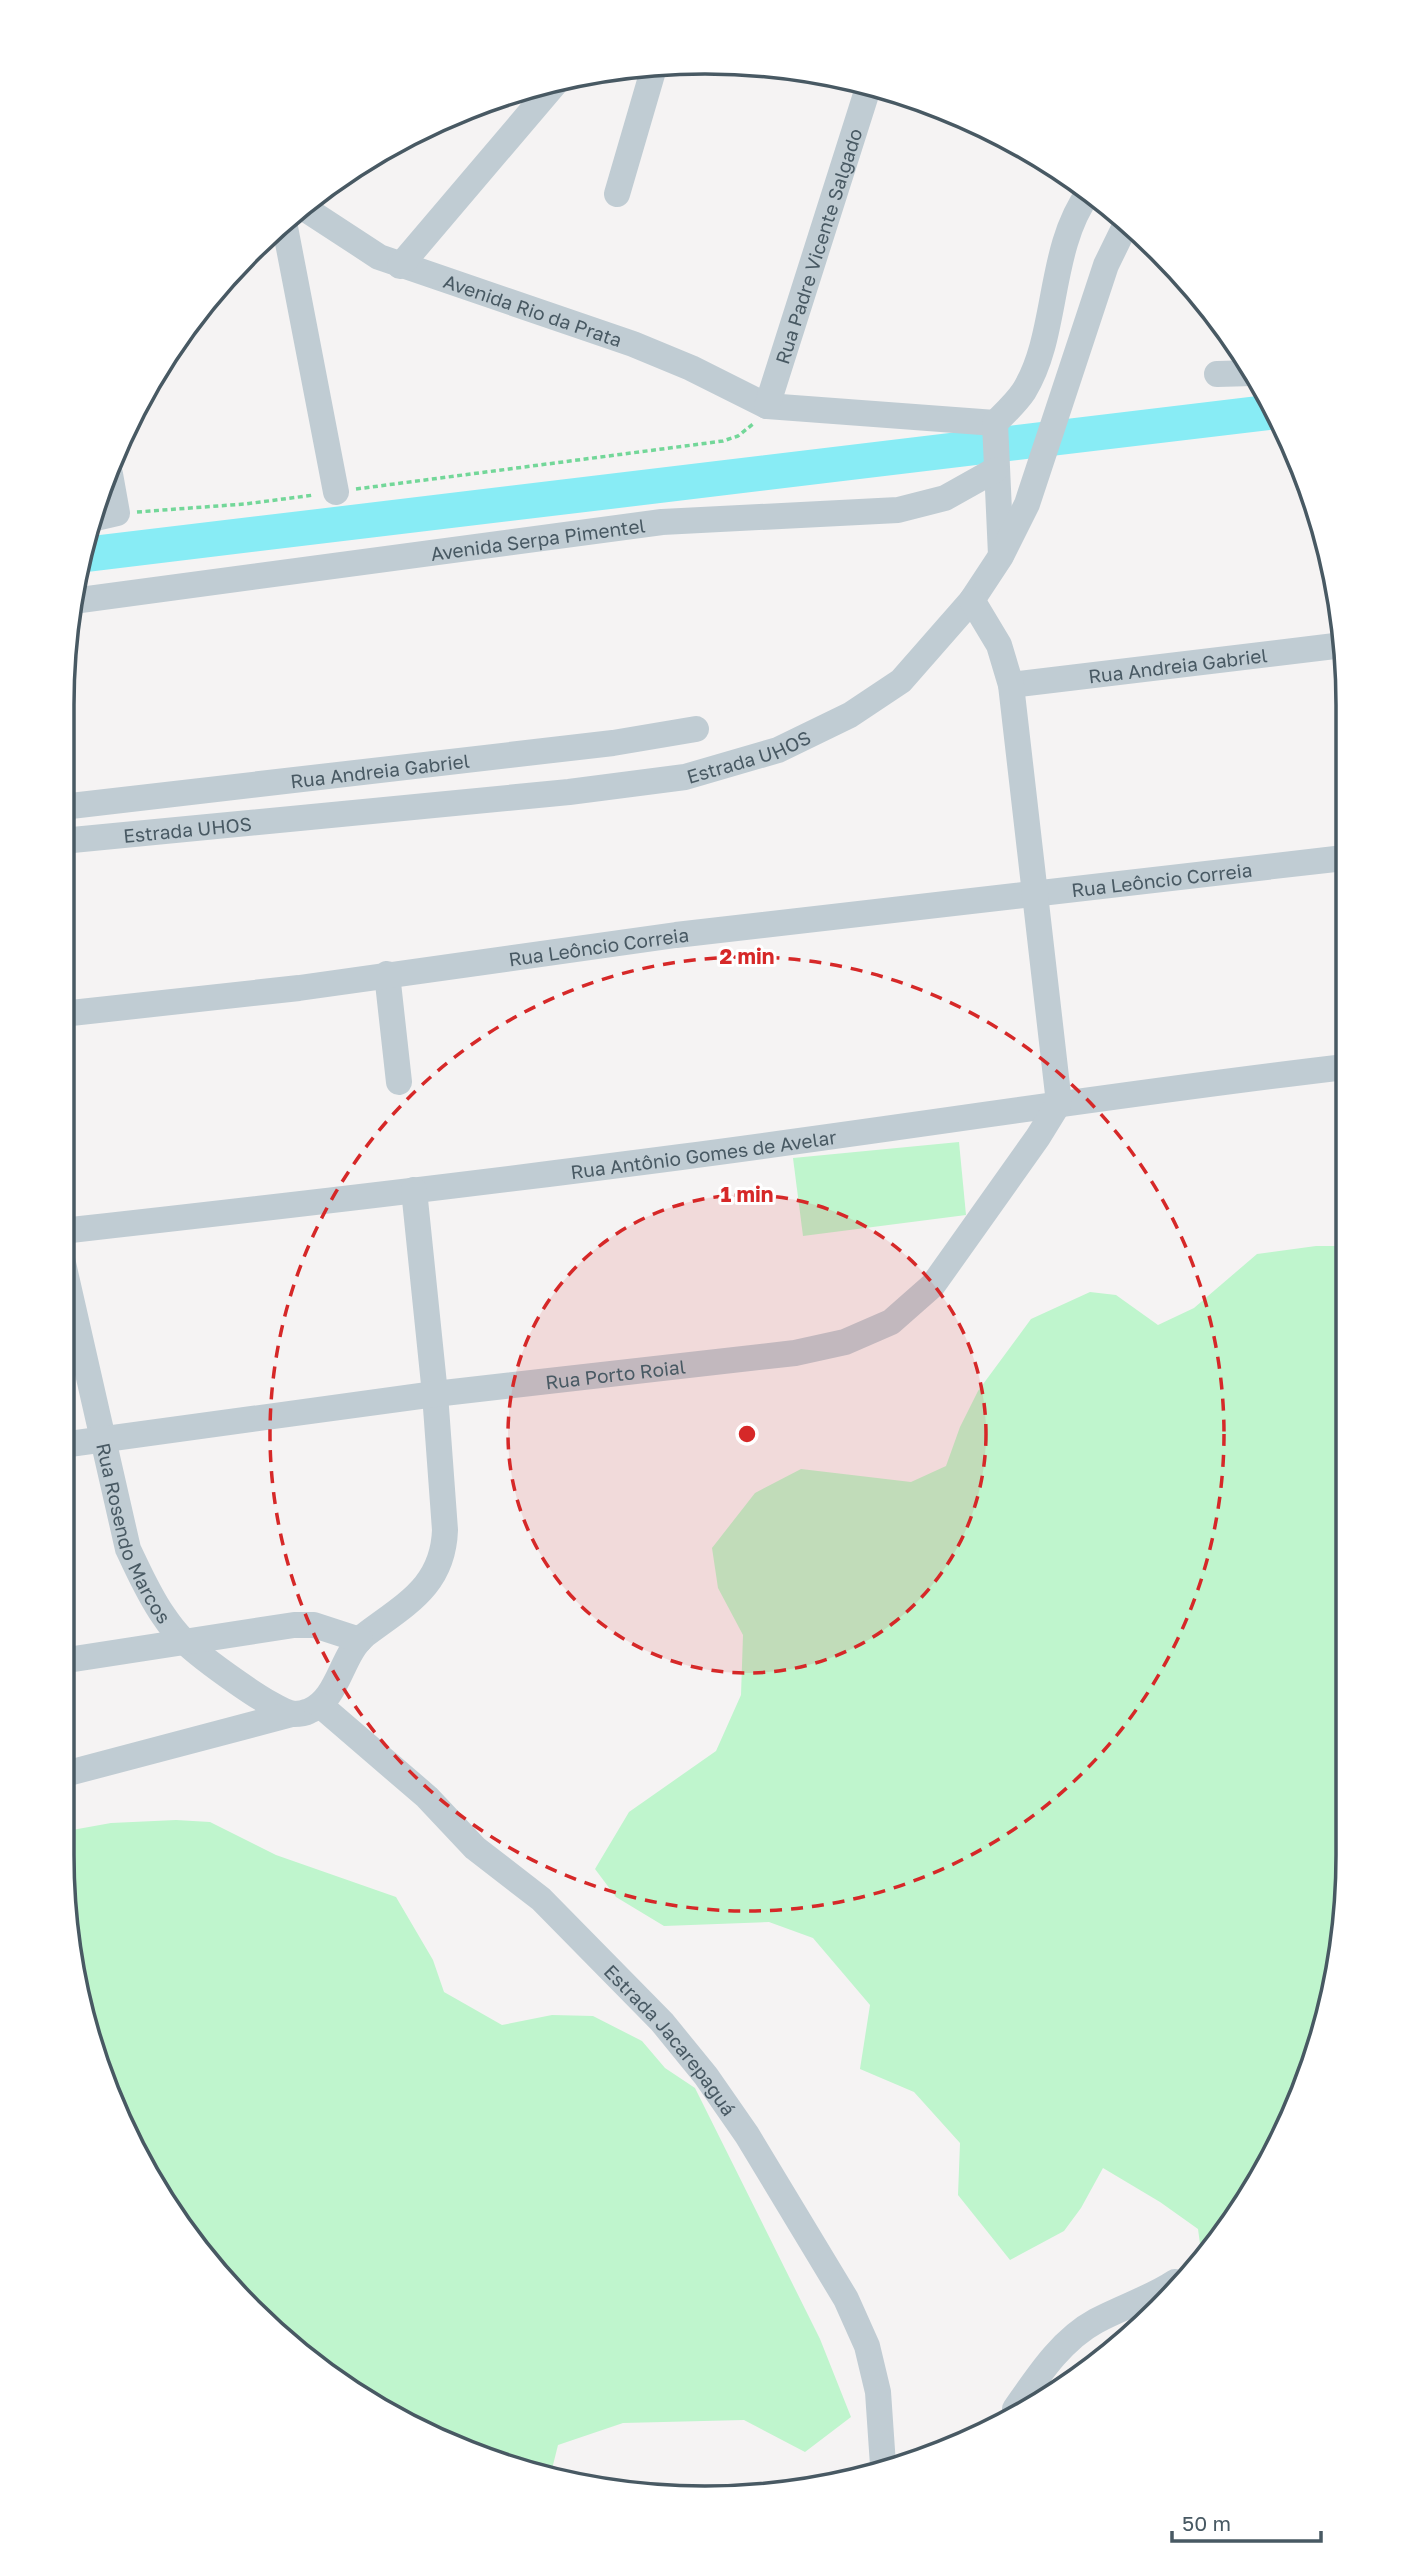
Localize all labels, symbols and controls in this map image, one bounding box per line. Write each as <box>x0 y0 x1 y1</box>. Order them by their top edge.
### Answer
street label: Rua Padre Vicente Salgado <box>770 125 866 366</box>
street label: Avenida Rio da Prata <box>441 269 625 351</box>
street label: Avenida Serpa Pimentel <box>429 513 647 564</box>
street label: Rua Andreia Gabriel <box>1087 643 1269 687</box>
street label: Estrada UHOS <box>684 725 814 787</box>
street label: Rua Andreia Gabriel <box>289 748 471 792</box>
street label: Estrada UHOS <box>122 811 253 847</box>
street label: Rua Leôncio Correia <box>1070 857 1253 901</box>
street label: Rua Leôncio Correia <box>507 922 690 970</box>
text: 2 min <box>720 943 774 969</box>
street label: Rua Antônio Gomes de Avelar <box>569 1124 838 1183</box>
text: 1 min <box>721 1181 773 1207</box>
street label: Rua Porto Roial <box>544 1354 687 1393</box>
centre of rings <box>735 1422 759 1446</box>
street label: Rua Rosendo Marcos <box>93 1440 176 1627</box>
street label: Estrada Jacarepaguá <box>600 1959 741 2120</box>
scale bar <box>1172 2500 1321 2544</box>
text: 50 m <box>1182 2510 1231 2536</box>

